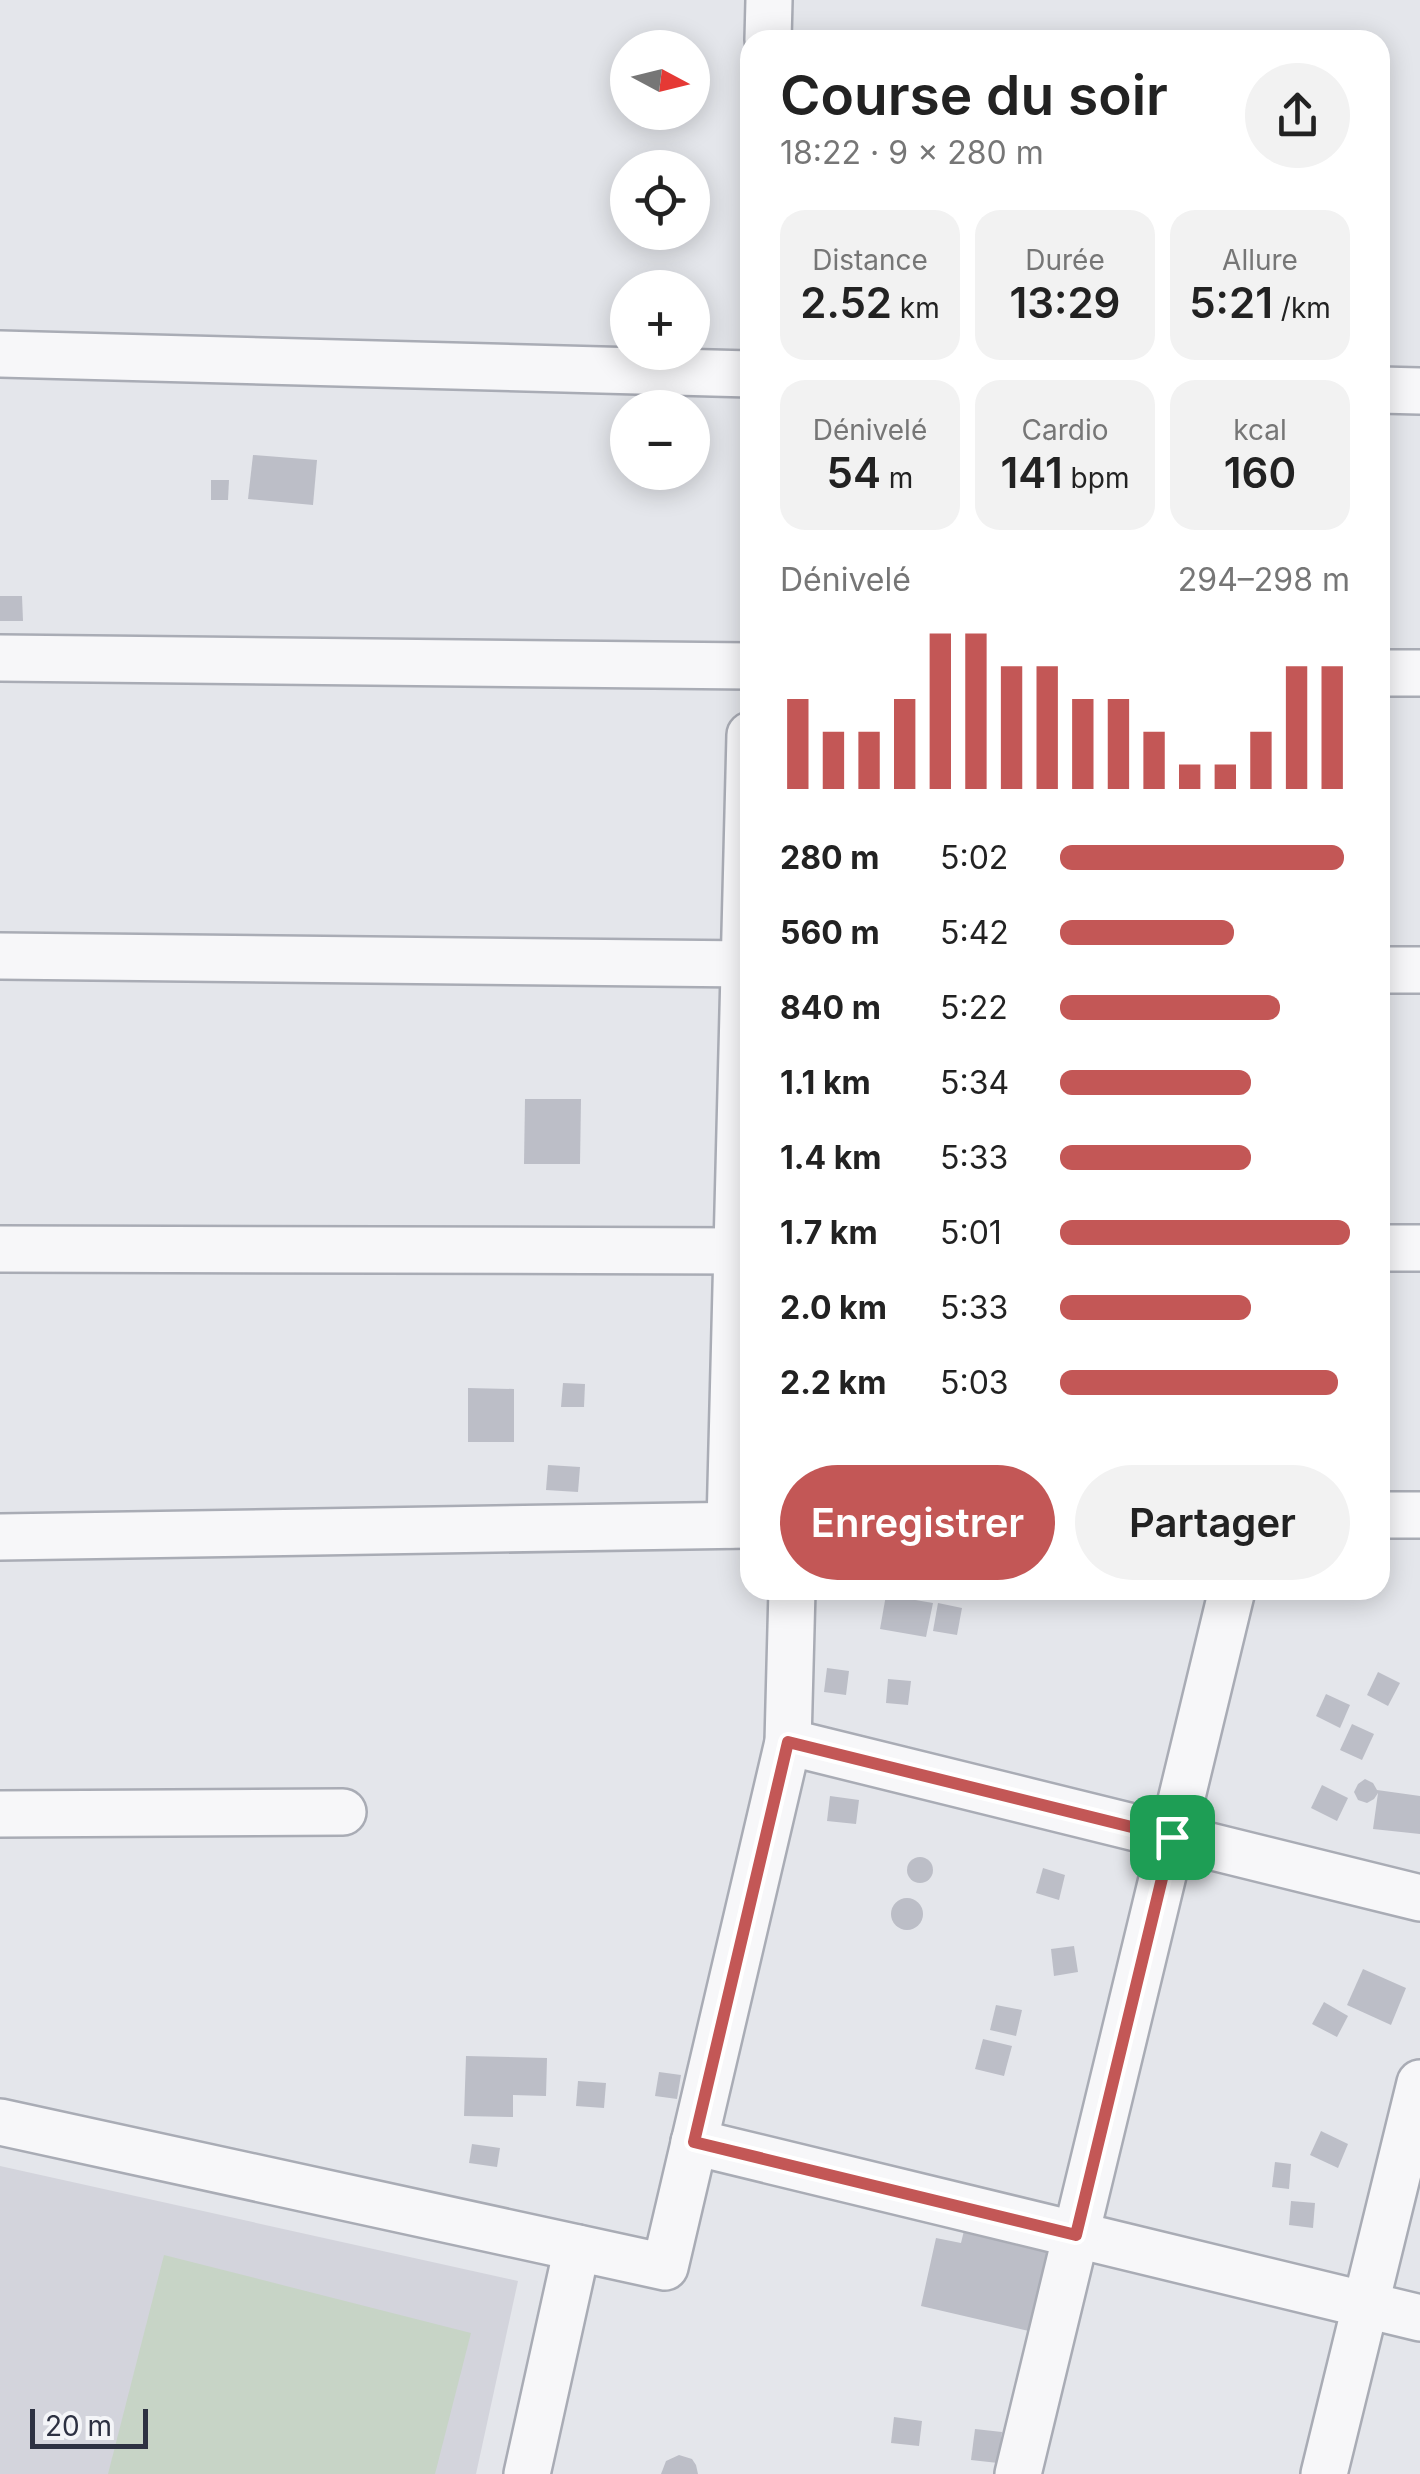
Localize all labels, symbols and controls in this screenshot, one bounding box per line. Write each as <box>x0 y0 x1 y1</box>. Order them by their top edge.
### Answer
north arrow <box>610 30 710 130</box>
map controls <box>610 30 710 490</box>
text: Course du soir <box>780 62 1168 128</box>
button: share <box>1245 63 1350 168</box>
text: 18:22 · 9 × 280 m <box>780 133 1044 172</box>
button: locate <box>610 150 710 250</box>
text: Distance <box>812 243 928 277</box>
text: Durée <box>1025 243 1105 277</box>
text: Allure <box>1222 243 1298 277</box>
button: + <box>610 270 710 370</box>
text: 2.52 <box>800 277 892 328</box>
text: 13:29 <box>1010 277 1120 328</box>
text: 5:21 <box>1189 277 1273 328</box>
text: km <box>892 291 940 325</box>
text: /km <box>1273 291 1331 325</box>
button: − <box>610 390 710 490</box>
text: Dénivelé <box>813 413 927 447</box>
text: Cardio <box>1022 413 1108 447</box>
text: kcal <box>1233 413 1287 447</box>
text: 54 <box>827 447 881 498</box>
text: 141 <box>1001 447 1063 498</box>
text: 160 <box>1224 447 1296 498</box>
text: m <box>881 461 913 495</box>
text: bpm <box>1063 461 1129 495</box>
text: Dénivelé <box>780 560 911 599</box>
text: 294–298 m <box>1178 560 1350 599</box>
text: 280 m <box>780 838 879 877</box>
text: 5:02 <box>940 838 1008 877</box>
text: 560 m <box>780 913 880 952</box>
text: 5:42 <box>940 913 1009 952</box>
text: 840 m <box>780 988 881 1027</box>
text: 5:22 <box>940 988 1008 1027</box>
text: 1.1 km <box>780 1063 871 1102</box>
text: 5:34 <box>940 1063 1009 1102</box>
text: 1.4 km <box>780 1138 881 1177</box>
text: 5:33 <box>940 1138 1008 1177</box>
text: 1.7 km <box>780 1213 878 1252</box>
text: 5:01 <box>940 1213 1002 1252</box>
text: 2.0 km <box>780 1288 887 1327</box>
text: 5:33 <box>940 1288 1008 1327</box>
text: 2.2 km <box>780 1363 886 1402</box>
text: 5:03 <box>940 1363 1009 1402</box>
button: Enregistrer <box>780 1465 1055 1580</box>
button: Partager <box>1075 1465 1350 1580</box>
pin <box>1130 1795 1215 1880</box>
icon: arrive <box>1145 1810 1200 1865</box>
scale bar <box>30 2404 148 2448</box>
text: 20 m <box>45 2409 112 2443</box>

